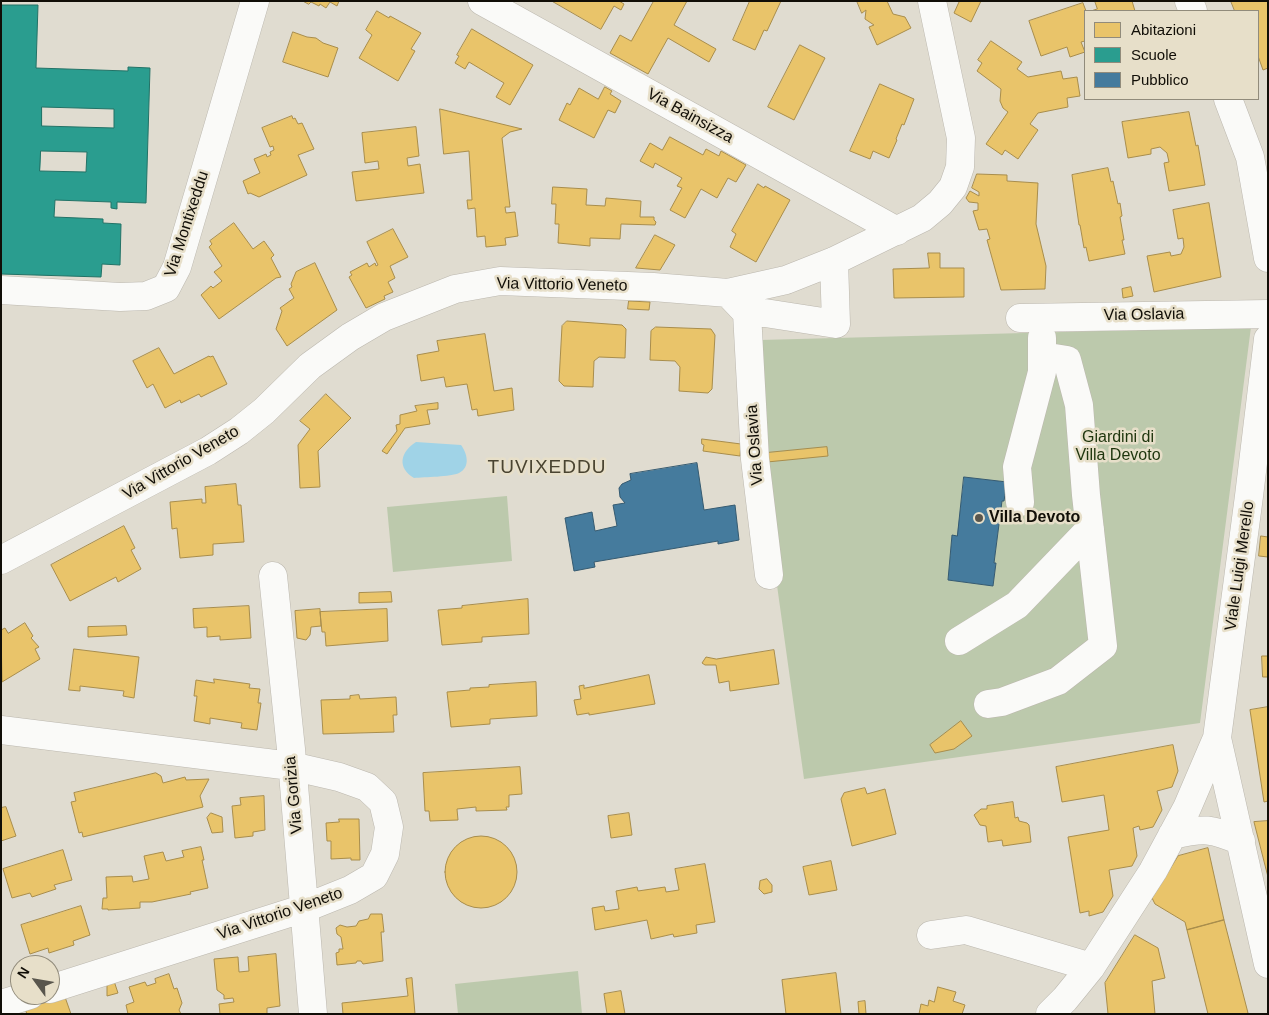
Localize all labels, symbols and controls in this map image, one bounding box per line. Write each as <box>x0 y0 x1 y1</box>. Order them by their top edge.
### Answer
legend <box>1084 10 1259 100</box>
text: Abitazioni <box>1131 21 1196 38</box>
text: Scuole <box>1131 46 1177 63</box>
text: Pubblico <box>1131 71 1189 88</box>
street label: Via Bainsizza <box>643 84 737 148</box>
street label: Via Montixeddu <box>161 169 213 279</box>
street label: Via Vittorio Veneto <box>496 274 628 296</box>
street label: Via Oslavia <box>1104 305 1184 325</box>
street label: Via Oslavia <box>743 404 767 486</box>
street label: Via Vittorio Veneto <box>119 422 243 504</box>
park label: Giardini di Villa Devoto <box>1075 428 1161 466</box>
district label: TUVIXEDDU <box>486 457 608 479</box>
street label: Viale Luigi Merello <box>1221 500 1259 632</box>
place label: Villa Devoto <box>989 508 1080 528</box>
marker: Villa Devoto <box>973 512 985 524</box>
street label: Via Gorizia <box>281 755 307 835</box>
street label: Via Vittorio Veneto <box>215 884 345 944</box>
north arrow <box>10 955 60 1005</box>
text: N <box>14 964 33 981</box>

